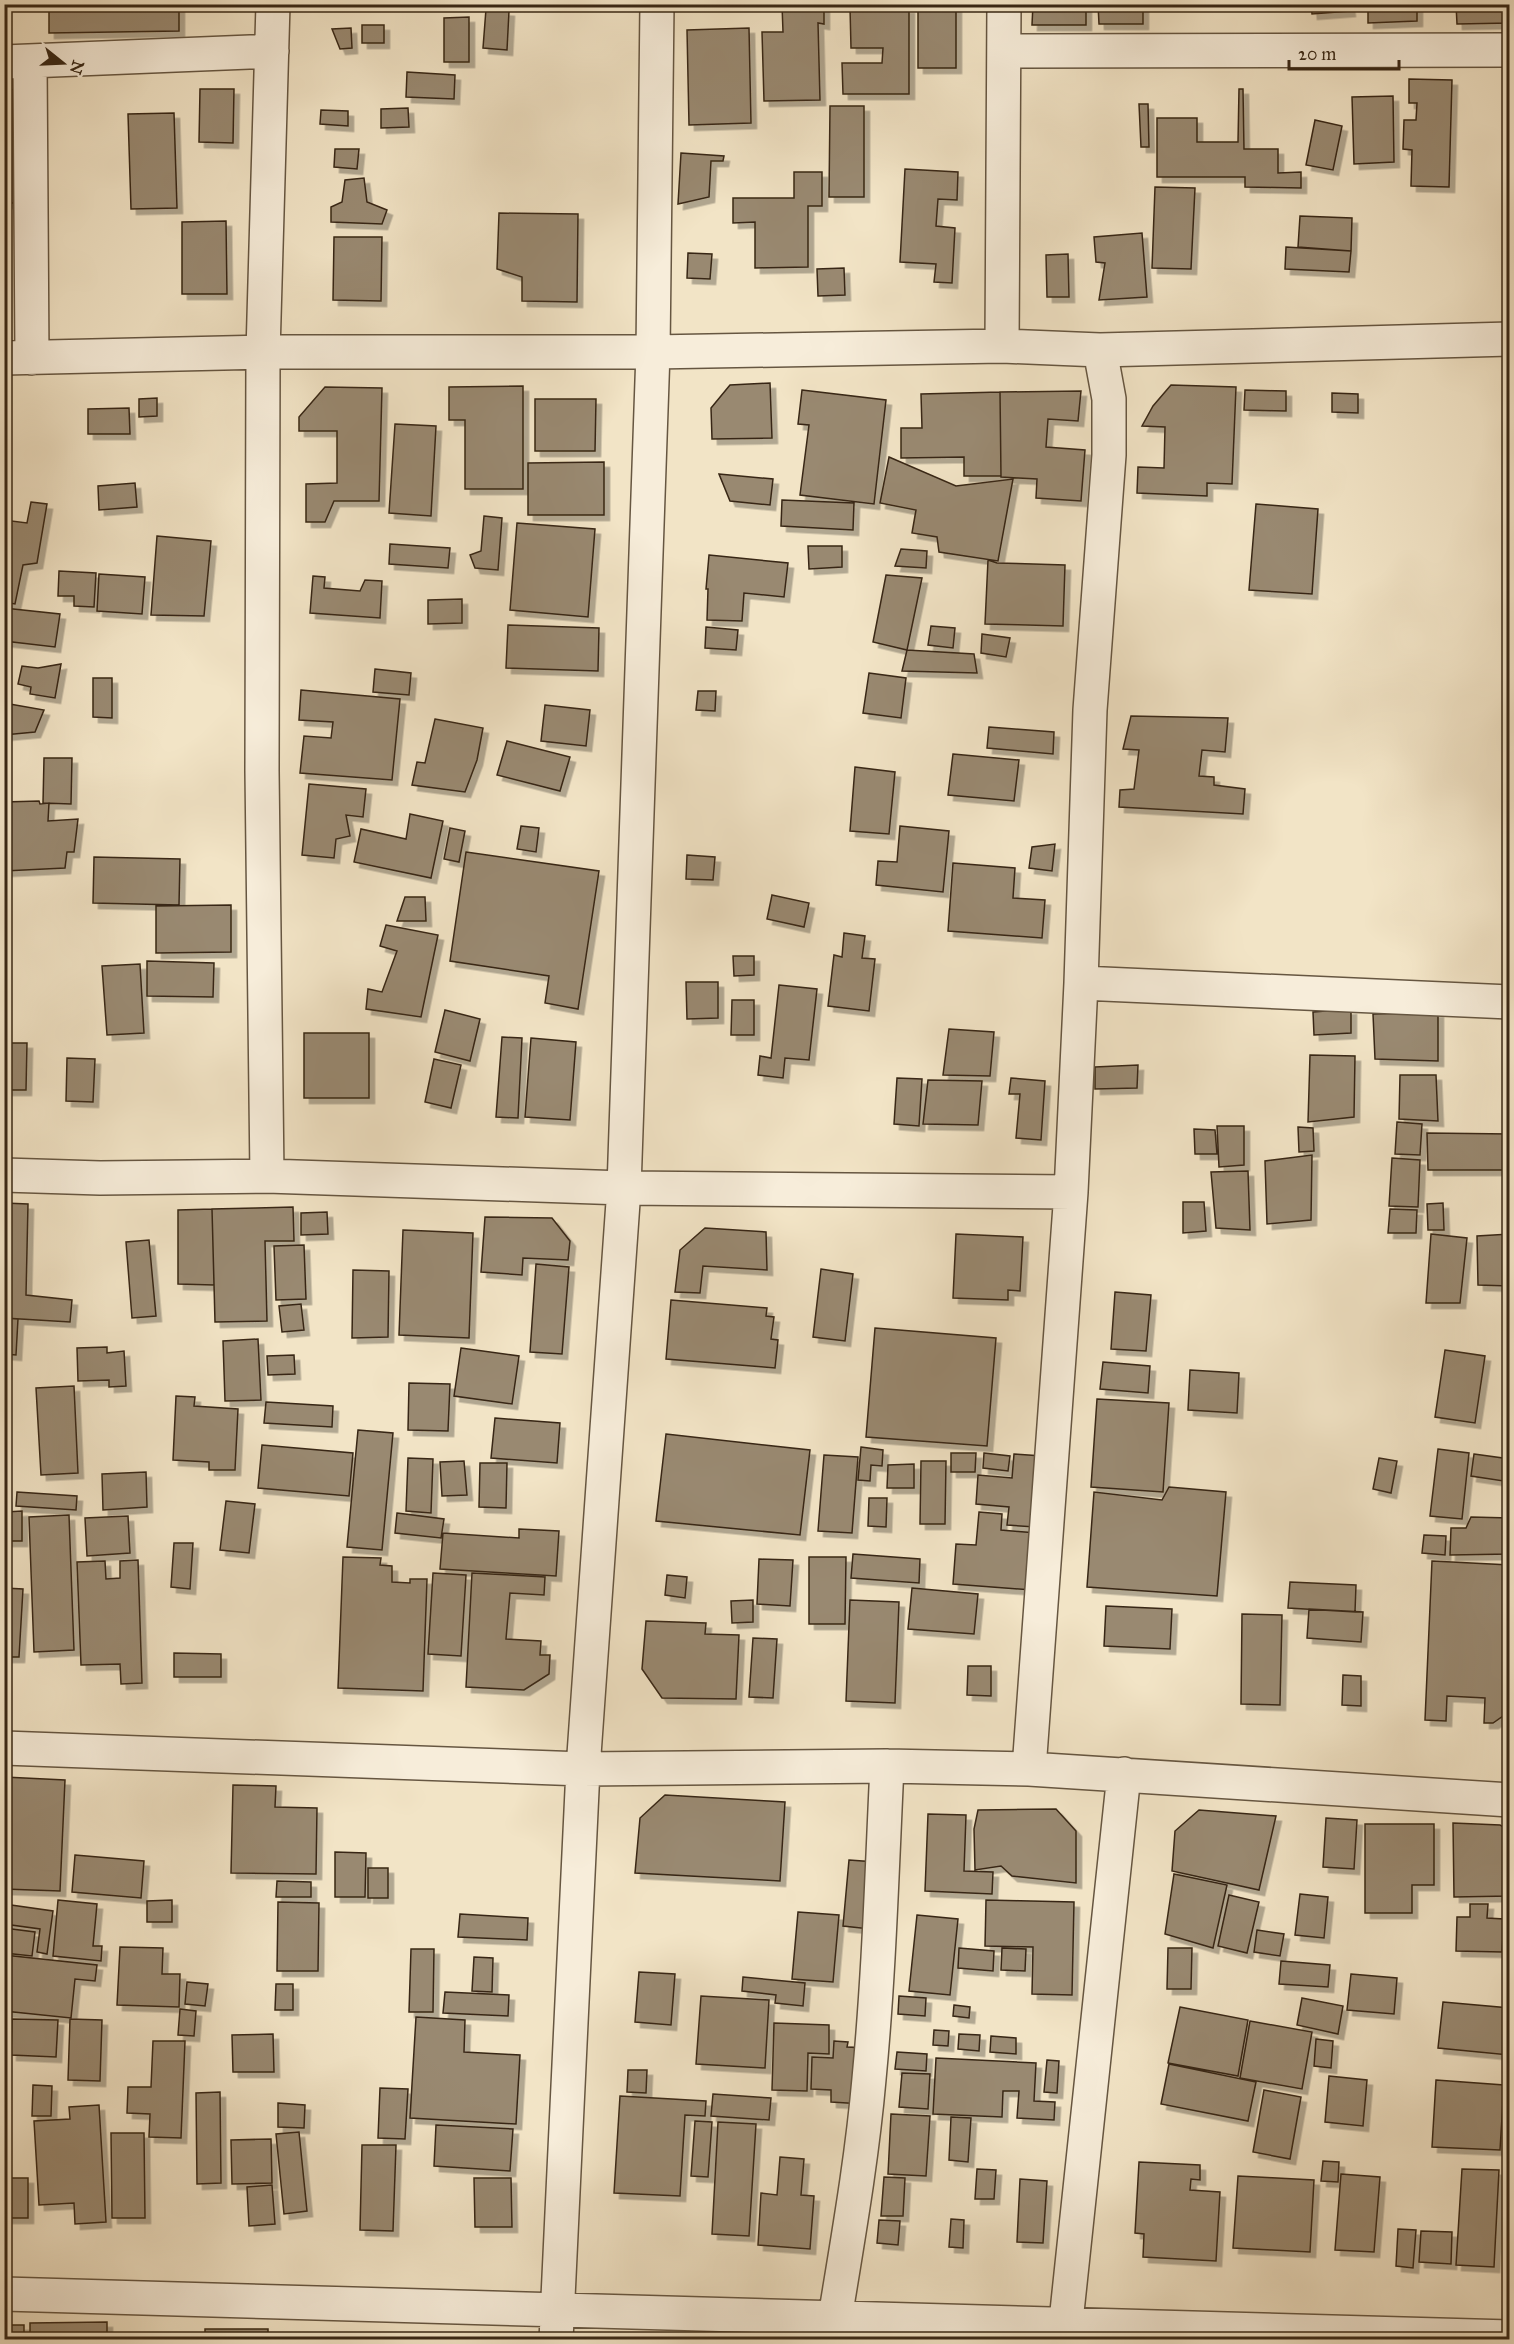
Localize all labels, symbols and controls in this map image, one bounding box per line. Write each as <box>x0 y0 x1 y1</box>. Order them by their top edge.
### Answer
north arrow <box>33 33 93 93</box>
scale bar <box>1289 33 1398 71</box>
text: 20 m <box>1298 43 1336 65</box>
text: N <box>66 58 88 77</box>

